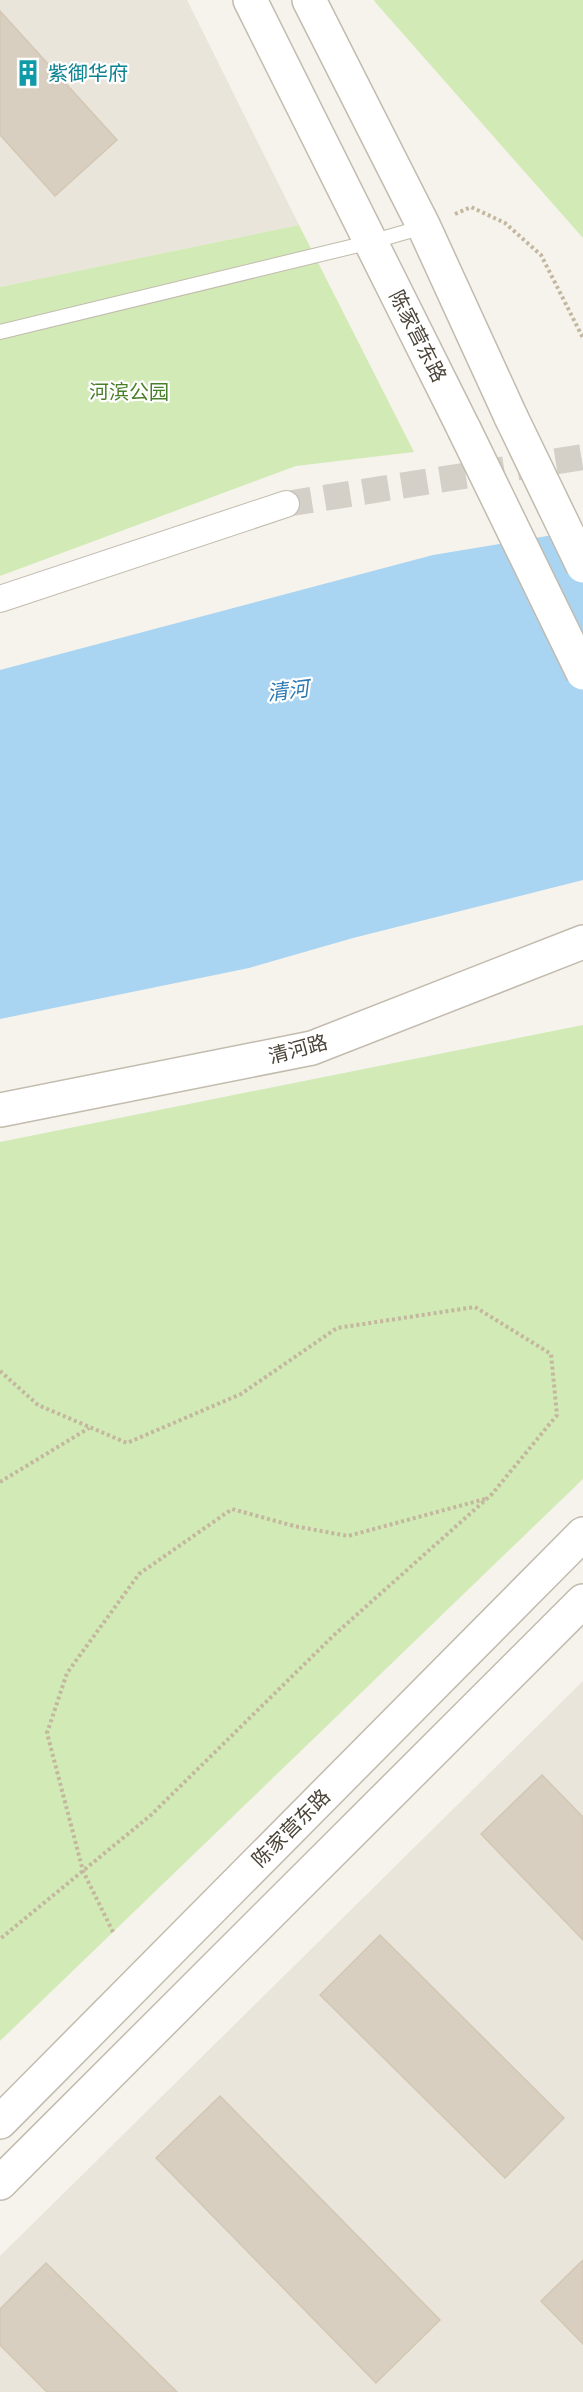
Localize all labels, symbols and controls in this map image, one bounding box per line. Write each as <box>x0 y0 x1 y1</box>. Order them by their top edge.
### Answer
building icon: 紫御华府 <box>13 58 43 88</box>
place label: 紫御华府 <box>48 60 128 86</box>
street label: 陈家营东路 <box>384 286 452 386</box>
park label: 河滨公园 <box>89 379 169 405</box>
water label: 清河 <box>265 674 314 706</box>
street label: 清河路 <box>266 1029 330 1069</box>
street label: 陈家营东路 <box>246 1783 336 1873</box>

